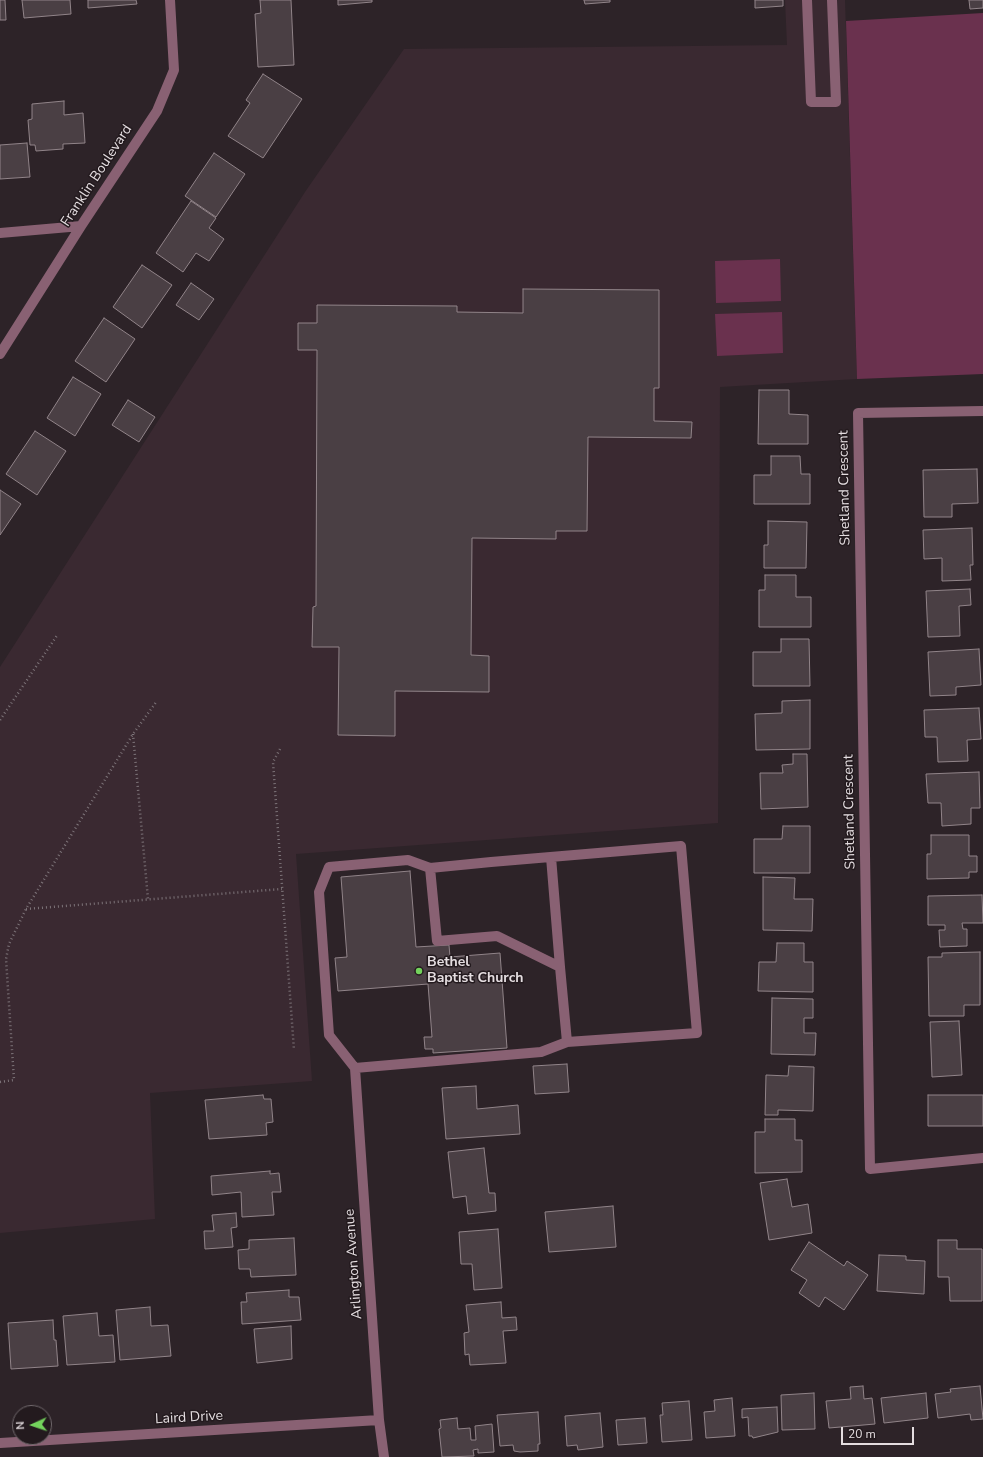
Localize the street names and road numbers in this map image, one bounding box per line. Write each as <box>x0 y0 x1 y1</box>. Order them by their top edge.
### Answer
street label: Franklin Boulevard <box>58 122 136 230</box>
street label: Shetland Crescent <box>836 430 854 546</box>
street label: Shetland Crescent <box>841 754 859 870</box>
street label: Arlington Avenue <box>342 1208 366 1320</box>
street label: Laird Drive <box>155 1408 223 1428</box>

